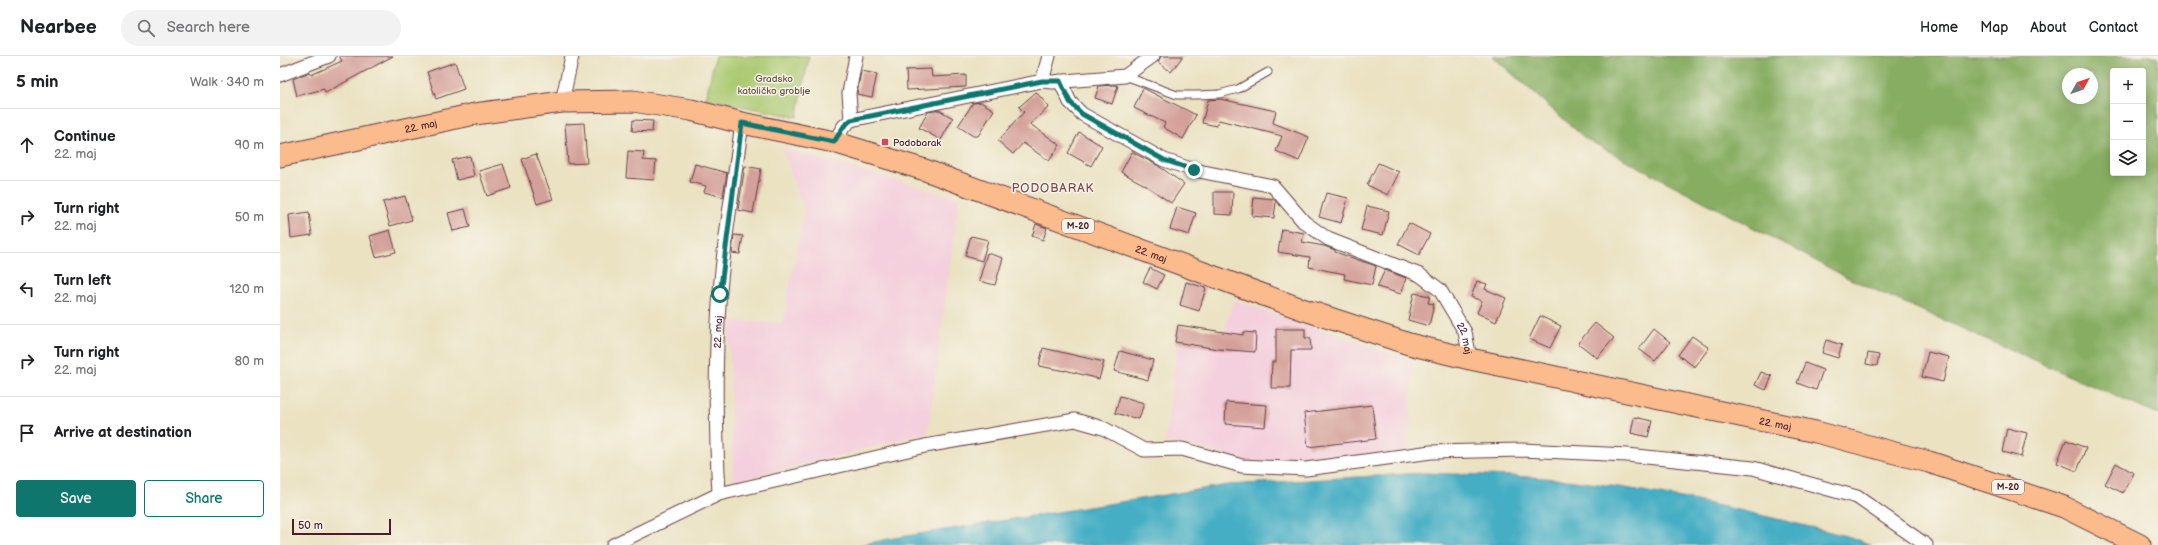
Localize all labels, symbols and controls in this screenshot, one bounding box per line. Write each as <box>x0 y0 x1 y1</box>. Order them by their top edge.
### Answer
search box <box>121 10 401 46</box>
text: Nearbee <box>20 16 97 39</box>
icon: search <box>135 17 157 39</box>
text: Search here <box>167 18 250 37</box>
text: Home <box>1920 19 1958 36</box>
text: Map <box>1980 19 2008 36</box>
text: About <box>2030 19 2067 36</box>
text: Contact <box>2089 19 2138 36</box>
north arrow <box>2062 68 2098 104</box>
map controls <box>2110 68 2146 176</box>
button: + <box>2110 68 2146 104</box>
text: 5 min <box>16 72 59 92</box>
park label: Gradsko katoličko groblje <box>738 73 811 97</box>
text: Walk · 340 m <box>190 74 264 90</box>
button: − <box>2110 104 2146 140</box>
street label: 22. maj <box>404 117 438 136</box>
text: Continue <box>54 127 116 146</box>
icon: ahead <box>16 134 38 156</box>
text: 90 m <box>235 137 264 153</box>
marker: Podobarak <box>880 137 890 147</box>
place label: Podobarak <box>893 137 941 149</box>
button: layers <box>2110 140 2146 176</box>
text: 22. maj <box>54 146 97 162</box>
route end <box>1185 161 1203 179</box>
district label: PODOBARAK <box>1012 181 1094 196</box>
text: Turn right <box>54 199 119 218</box>
icon: right <box>16 206 38 228</box>
text: 50 m <box>235 209 264 225</box>
text: 22. maj <box>54 218 97 234</box>
road number: M-20 <box>1062 219 1094 233</box>
street label: 22. maj <box>1133 243 1168 266</box>
text: Turn left <box>54 271 111 290</box>
icon: left <box>16 278 38 300</box>
text: 120 m <box>229 281 264 297</box>
route start <box>711 285 729 303</box>
text: 22. maj <box>54 290 97 306</box>
street label: 22. maj <box>712 315 725 349</box>
street label: 22. maj <box>1454 320 1474 355</box>
text: Turn right <box>54 343 119 362</box>
icon: right <box>16 350 38 372</box>
text: 80 m <box>235 353 264 369</box>
text: 22. maj <box>54 362 97 378</box>
street label: 22. maj <box>1758 415 1792 434</box>
icon: arrive <box>16 422 38 444</box>
text: Arrive at destination <box>54 423 192 442</box>
button: Save <box>16 480 136 517</box>
button: Share <box>144 480 264 517</box>
road number: M-20 <box>1992 480 2024 494</box>
scale bar <box>292 517 391 536</box>
text: 50 m <box>298 519 323 532</box>

